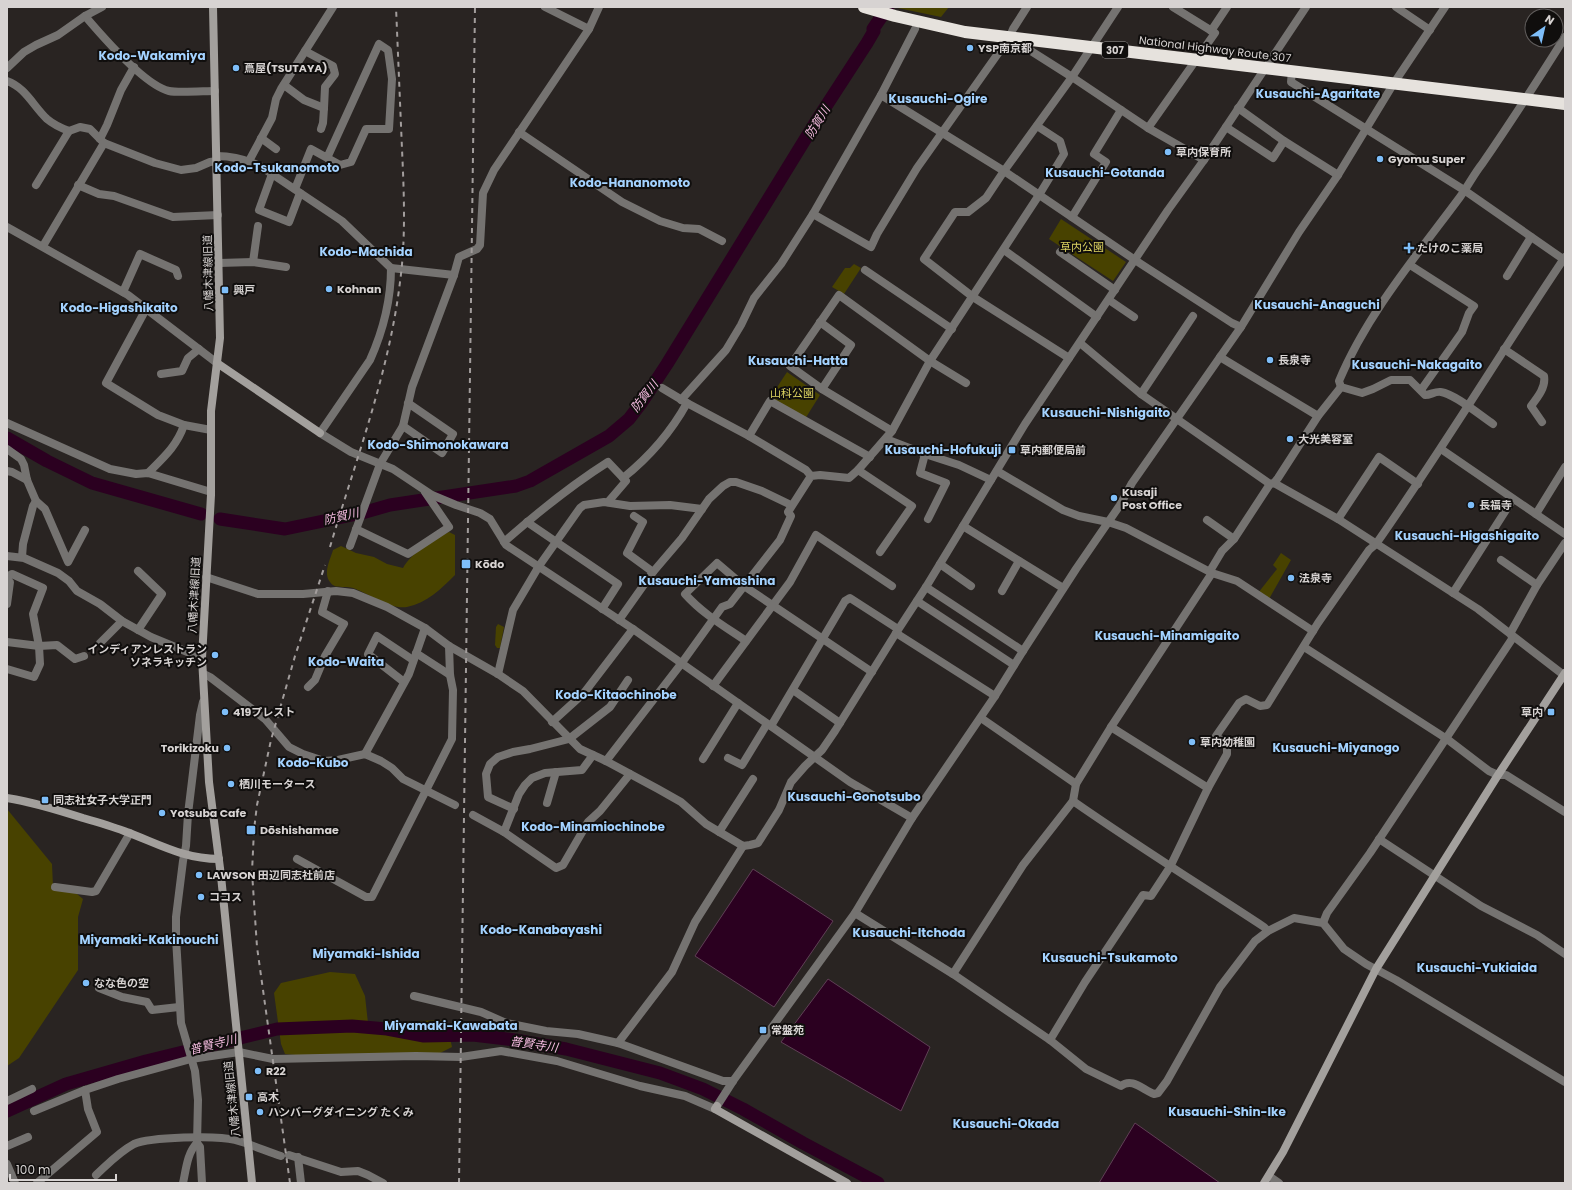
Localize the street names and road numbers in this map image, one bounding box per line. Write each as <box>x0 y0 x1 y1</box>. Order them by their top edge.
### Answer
street label: National Highway Route 307 <box>1138 32 1292 66</box>
road number: 307 <box>1102 42 1128 58</box>
street label: 八幡木津線旧道 <box>199 234 217 312</box>
street label: 八幡木津線旧道 <box>184 556 204 634</box>
street label: 八幡木津線旧道 <box>220 1060 244 1138</box>

